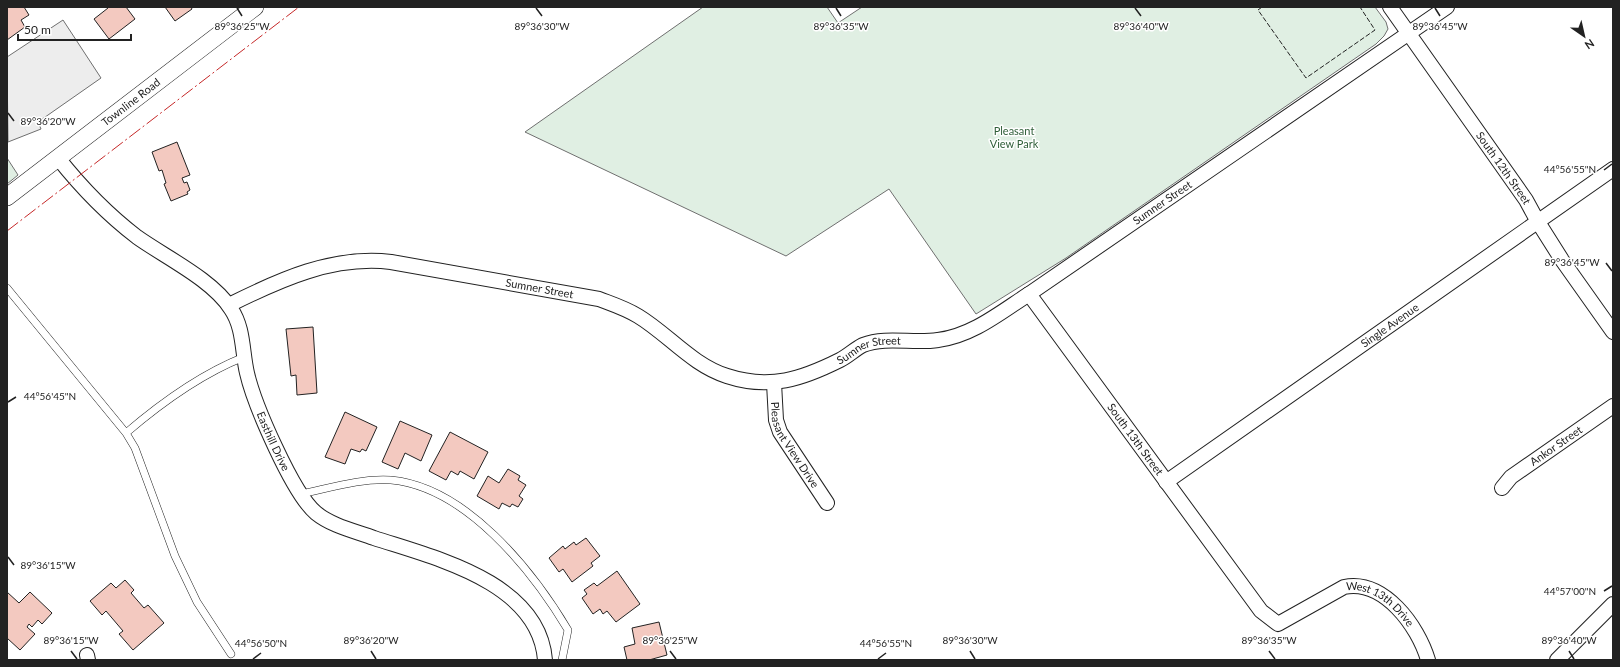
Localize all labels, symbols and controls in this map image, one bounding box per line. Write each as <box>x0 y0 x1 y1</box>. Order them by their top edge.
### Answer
scale bar <box>18 16 131 42</box>
north arrow <box>1564 16 1604 56</box>
text: 89°36'25"W <box>214 20 270 32</box>
text: 89°36'30"W <box>514 20 570 32</box>
text: 89°36'35"W <box>813 20 869 32</box>
text: 89°36'40"W <box>1113 20 1169 32</box>
text: 89°36'45"W <box>1412 20 1468 32</box>
text: 50 m <box>24 22 51 37</box>
text: N <box>1583 37 1597 52</box>
street label: Townline Road <box>99 75 162 128</box>
text: 89°36'20"W <box>20 115 76 127</box>
park label: Pleasant View Park <box>990 124 1039 150</box>
street label: South 12th Street <box>1474 129 1534 206</box>
text: 44°56'55"N <box>1544 163 1596 175</box>
street label: Sumner Street <box>1130 177 1194 227</box>
text: 89°36'45"W <box>1544 256 1600 268</box>
street label: Sumner Street <box>505 276 575 300</box>
street label: Single Avenue <box>1358 300 1421 350</box>
street label: Sumner Street <box>834 333 901 367</box>
text: 44°56'45"N <box>24 390 76 402</box>
street label: South 13th Street <box>1105 400 1166 478</box>
street label: Pleasant View Drive <box>769 401 822 490</box>
street label: Easthill Drive <box>255 409 293 473</box>
street label: Ankor Street <box>1527 423 1584 468</box>
text: 89°36'15"W <box>20 559 76 571</box>
street label: West 13th Drive <box>1346 579 1417 629</box>
text: 44°57'00"N <box>1544 585 1596 597</box>
text: 89°36'15"W <box>43 634 99 646</box>
text: 89°36'20"W <box>343 634 399 646</box>
text: 89°36'25"W <box>642 634 698 646</box>
text: 89°36'30"W <box>942 634 998 646</box>
text: 89°36'35"W <box>1241 634 1297 646</box>
text: 89°36'40"W <box>1541 634 1597 646</box>
text: 44°56'50"N <box>235 637 287 649</box>
text: 44°56'55"N <box>860 637 912 649</box>

